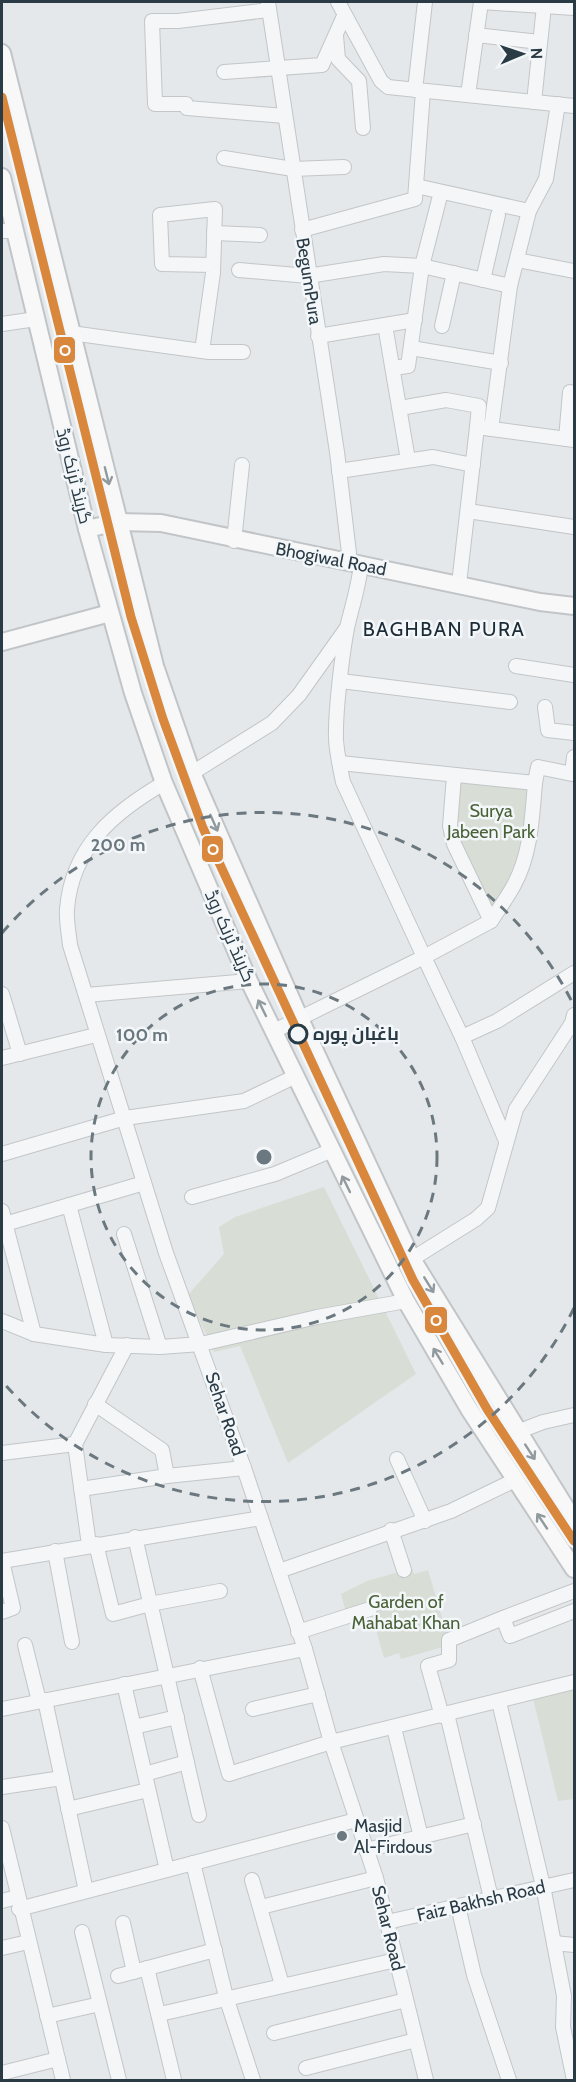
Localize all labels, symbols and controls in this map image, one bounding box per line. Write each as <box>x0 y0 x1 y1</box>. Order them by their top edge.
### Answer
north arrow <box>492 24 552 84</box>
text: N <box>527 48 546 59</box>
street label: BegumPura <box>291 236 327 326</box>
line badge: O <box>53 336 76 364</box>
text: O <box>59 341 71 360</box>
street label: گرینڈ ٹرنک روڈ <box>51 426 97 526</box>
one-way arrow <box>102 467 113 486</box>
street label: Bhogiwal Road <box>274 537 388 581</box>
district label: BAGHBAN PURA <box>363 617 525 641</box>
park label: Surya Jabeen Park <box>446 800 536 843</box>
one-way arrow <box>209 813 220 831</box>
text: 200 m <box>91 834 145 856</box>
line badge: O <box>201 835 224 863</box>
text: O <box>207 840 219 859</box>
street label: گرینڈ ٹرنک روڈ <box>200 887 260 985</box>
one-way arrow <box>256 999 268 1017</box>
place label: باغبان پورہ <box>313 1023 399 1046</box>
text: 100 m <box>116 1024 168 1046</box>
marker: باغبان پورہ <box>288 1024 308 1044</box>
centre of rings <box>254 1147 274 1167</box>
one-way arrow <box>340 1175 351 1193</box>
one-way arrow <box>423 1276 435 1293</box>
line badge: O <box>424 1306 448 1334</box>
text: O <box>430 1311 442 1330</box>
one-way arrow <box>431 1348 443 1365</box>
street label: Sehar Road <box>200 1369 250 1459</box>
one-way arrow <box>524 1443 536 1459</box>
one-way arrow <box>535 1512 548 1529</box>
park label: Garden of Mahabat Khan <box>352 1591 460 1634</box>
place label: Masjid Al-Firdous <box>354 1815 432 1858</box>
marker: Masjid Al-Firdous <box>335 1829 349 1843</box>
street label: Faiz Bakhsh Road <box>415 1876 547 1926</box>
street label: Sehar Road <box>367 1883 409 1973</box>

